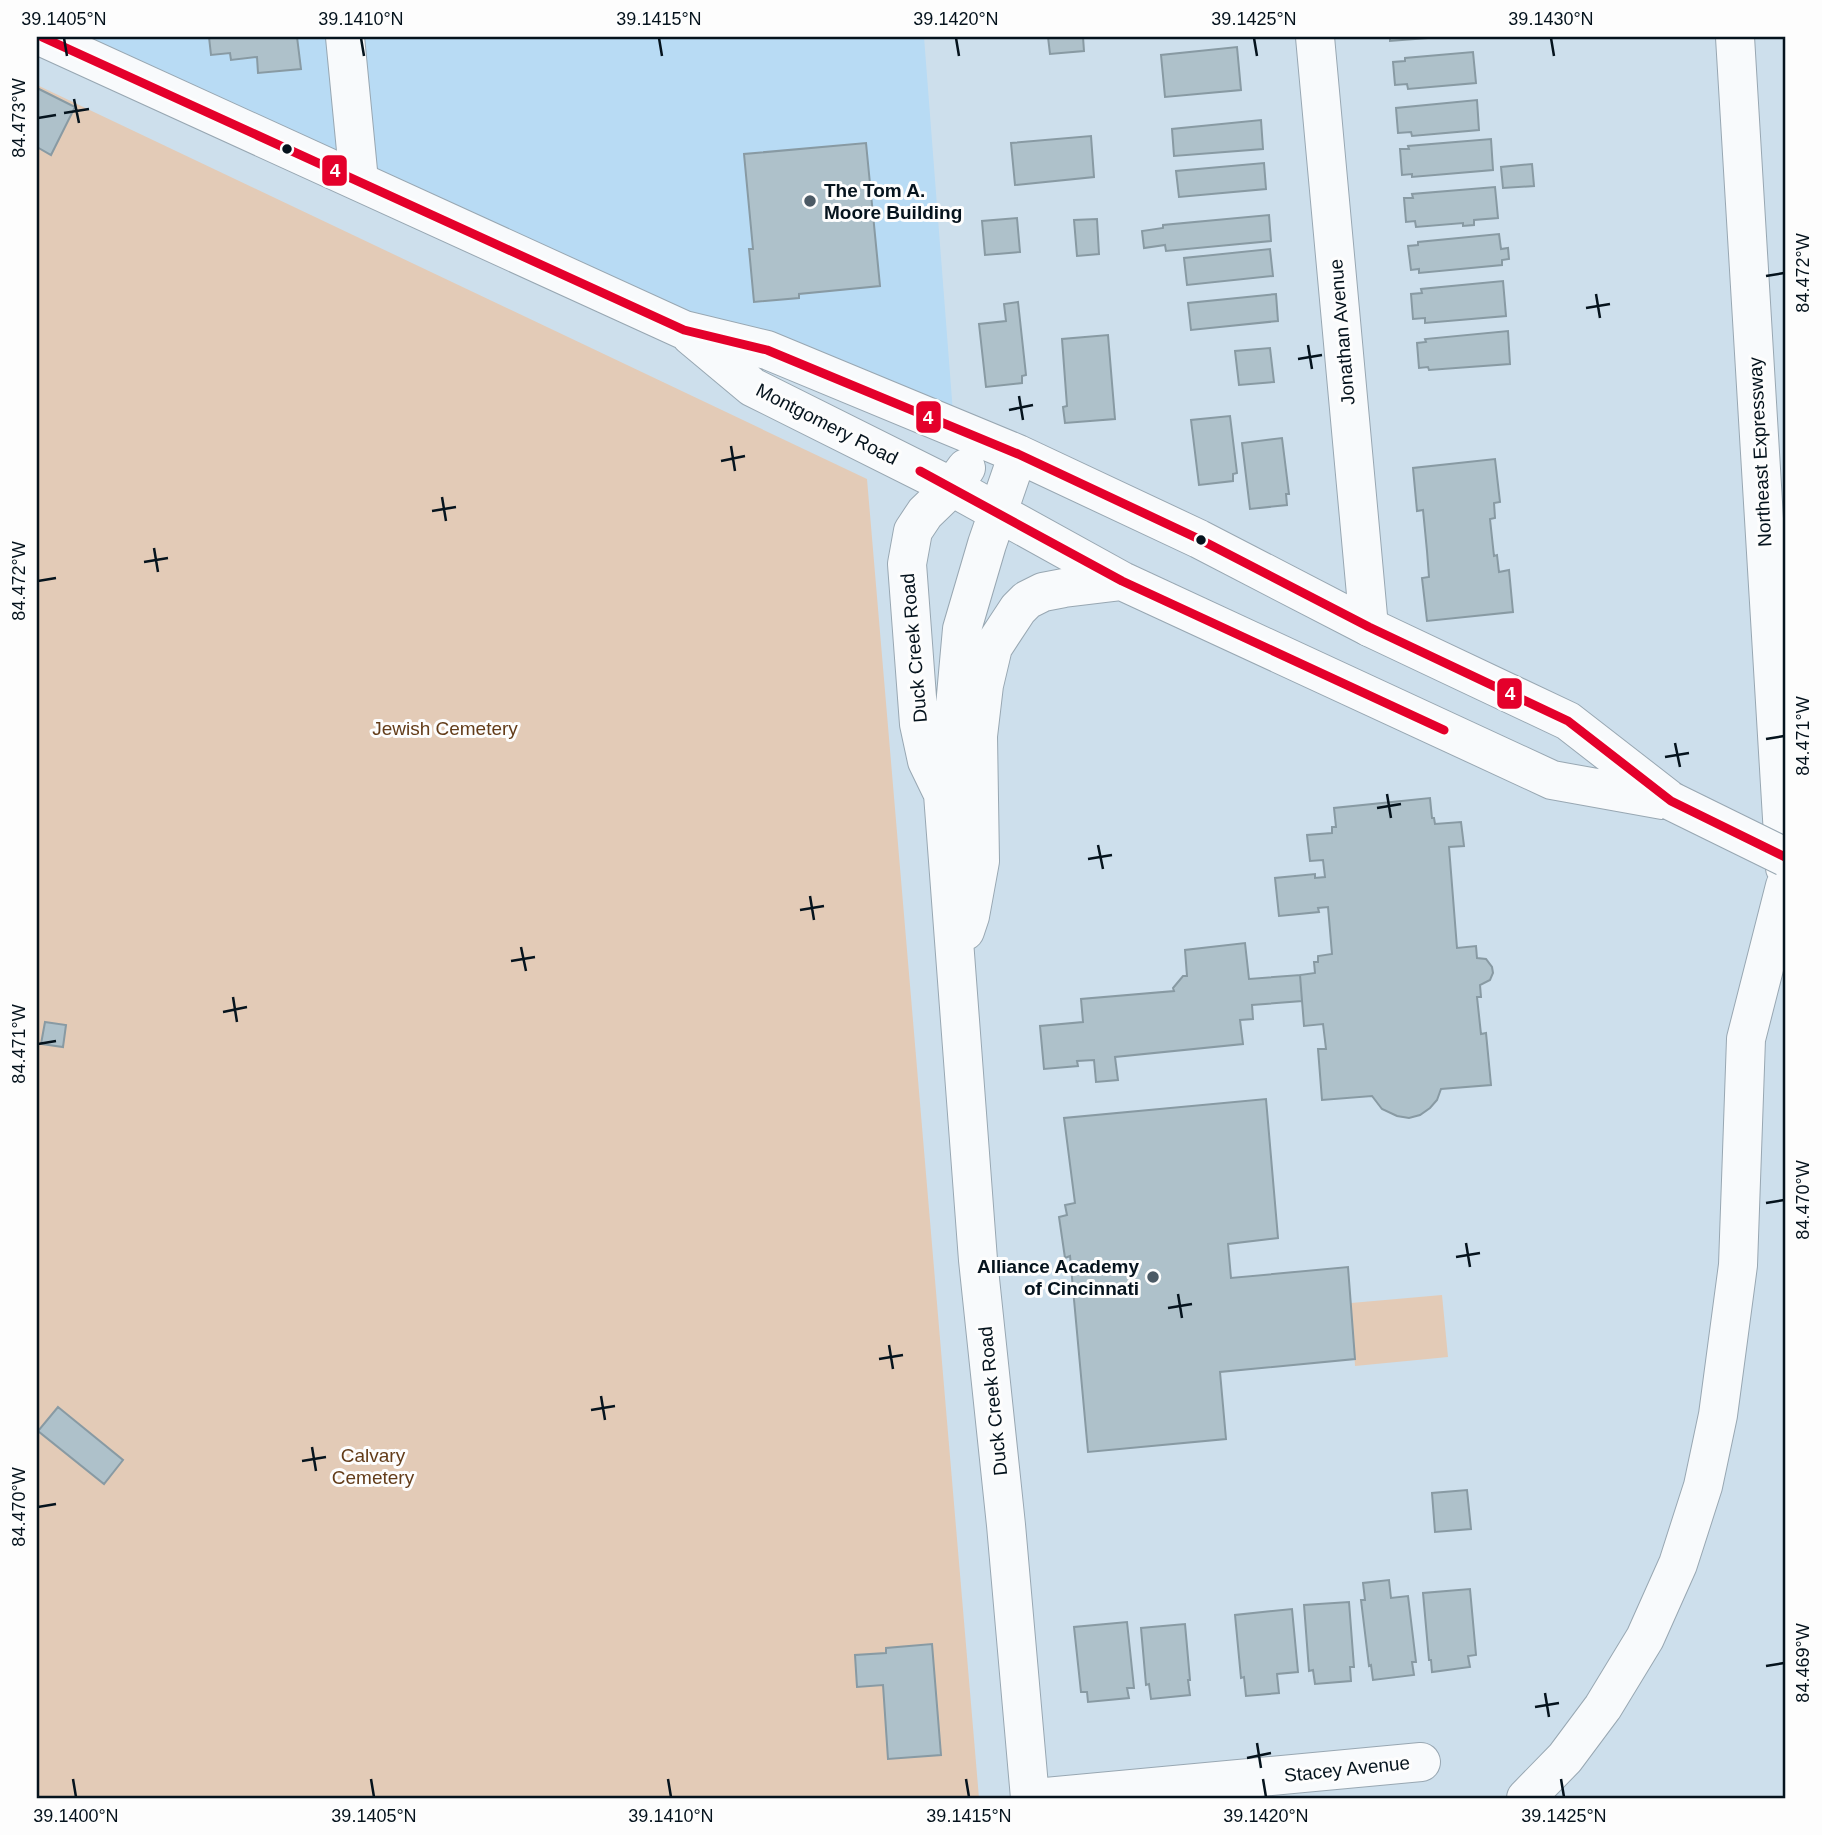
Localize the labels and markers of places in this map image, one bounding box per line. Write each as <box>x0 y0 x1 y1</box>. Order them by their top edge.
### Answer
unlabelled marker <box>280 142 294 156</box>
place label: The Tom A. Moore Building <box>824 180 962 223</box>
marker: The Tom A. Moore Building <box>802 193 818 209</box>
unlabelled marker <box>1194 533 1208 547</box>
place label: Alliance Academy of Cincinnati <box>977 1256 1139 1299</box>
marker: Alliance Academy of Cincinnati <box>1145 1269 1161 1285</box>

